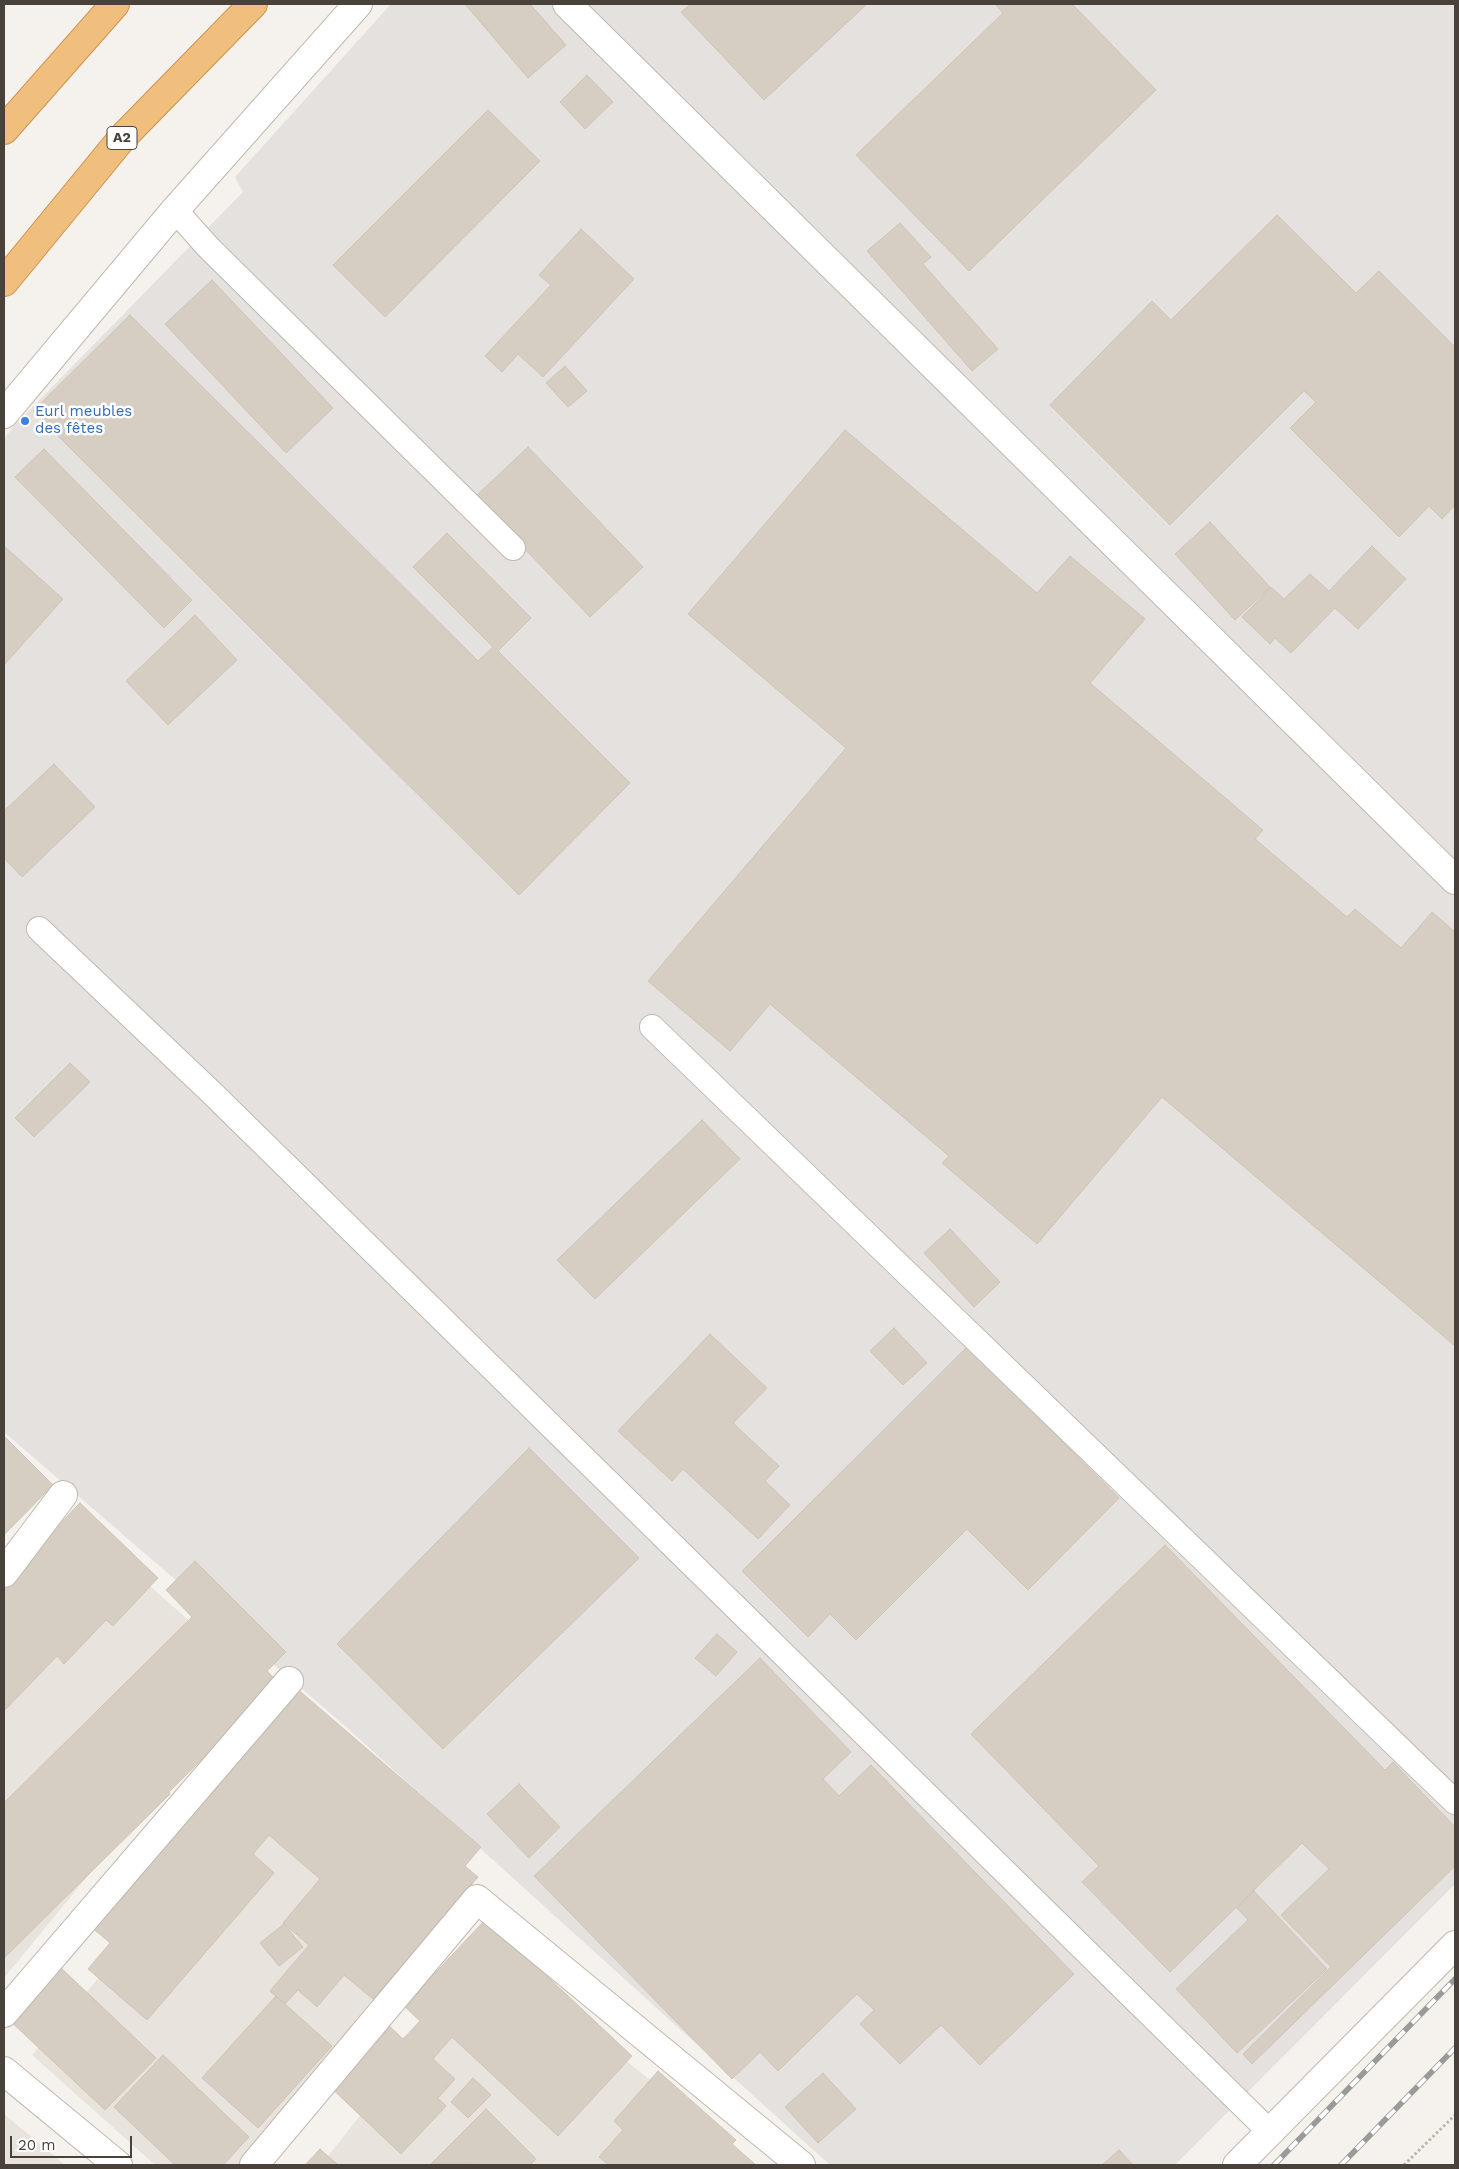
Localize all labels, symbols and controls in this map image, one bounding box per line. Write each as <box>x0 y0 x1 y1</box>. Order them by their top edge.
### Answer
road number: A2 <box>107 126 137 150</box>
place label: Eurl meubles des fêtes <box>35 403 132 438</box>
marker: Eurl meubles des fêtes <box>19 415 31 427</box>
scale bar <box>12 2126 135 2158</box>
text: 20 m <box>18 2136 56 2154</box>

